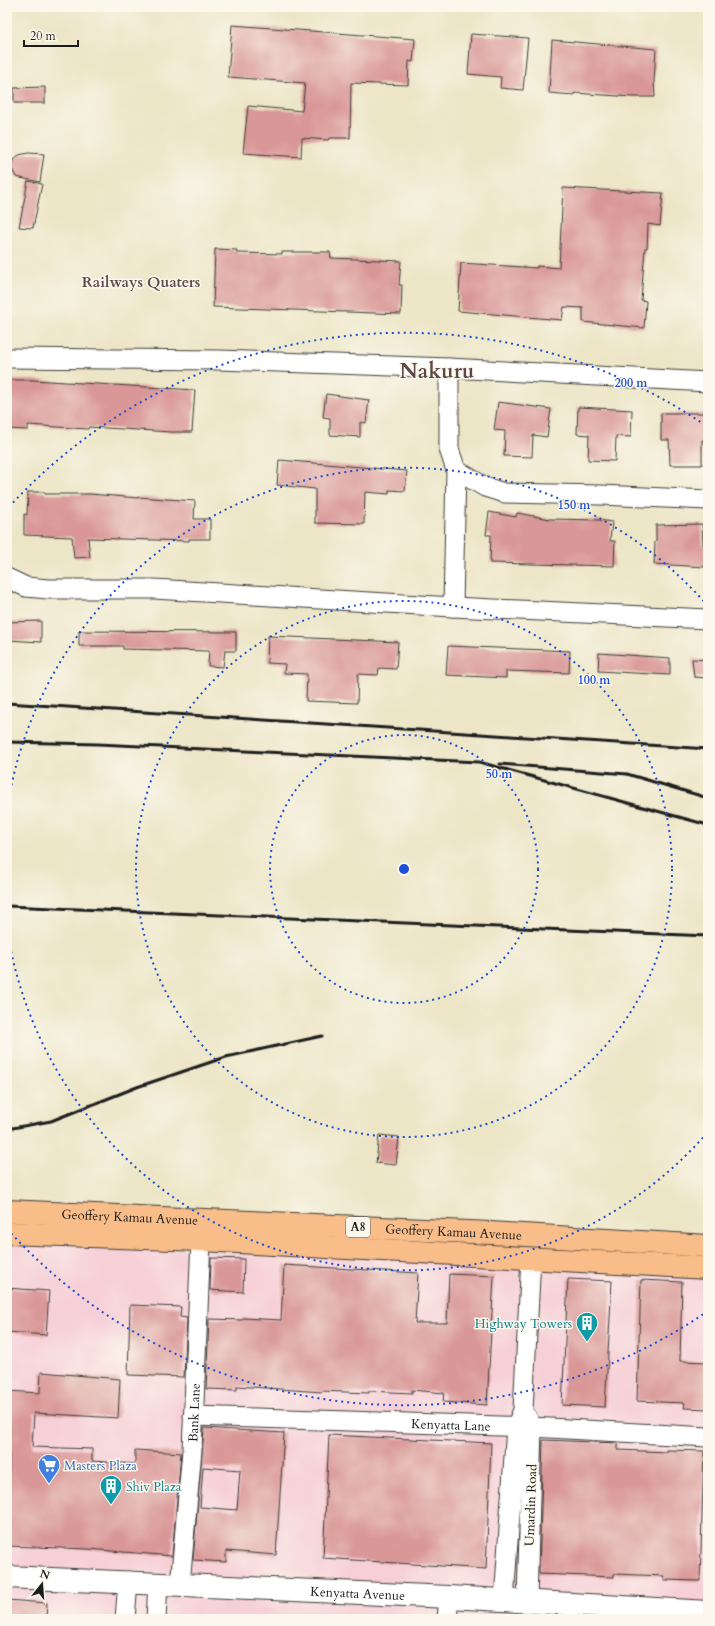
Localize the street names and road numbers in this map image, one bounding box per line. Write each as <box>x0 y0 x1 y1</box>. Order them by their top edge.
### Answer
street label: Geoffery Kamau Avenue <box>61 1205 199 1230</box>
road number: A8 <box>346 1217 370 1237</box>
street label: Geoffery Kamau Avenue <box>385 1220 522 1245</box>
street label: Bank Lane <box>184 1383 205 1443</box>
street label: Kenyatta Lane <box>411 1415 491 1436</box>
street label: Umardin Road <box>521 1464 541 1546</box>
street label: Kenyatta Avenue <box>310 1583 406 1605</box>

